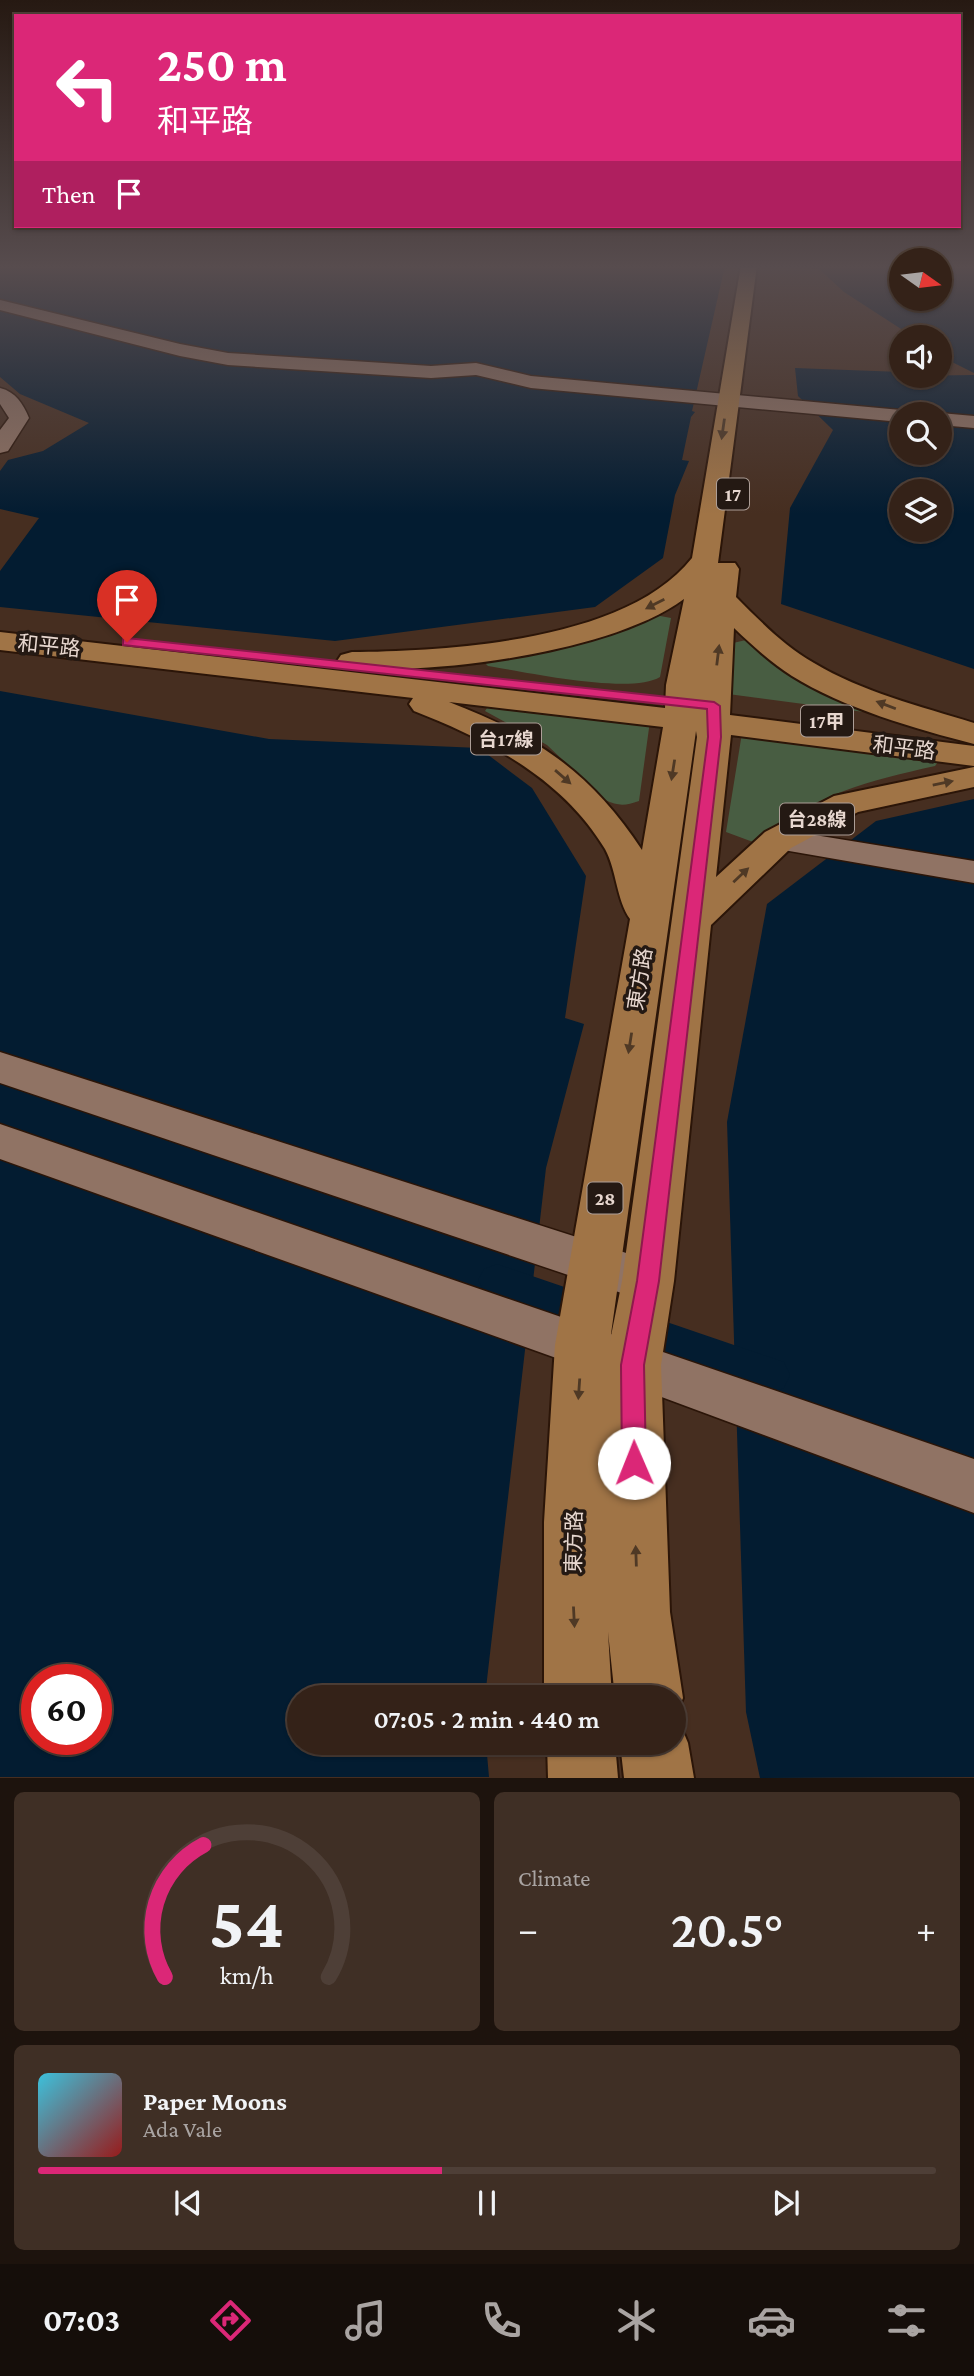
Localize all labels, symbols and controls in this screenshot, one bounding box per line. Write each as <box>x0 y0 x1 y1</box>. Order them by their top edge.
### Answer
text: 250 m <box>157 37 287 92</box>
icon: left <box>42 42 133 133</box>
text: 和平路 <box>157 103 253 139</box>
icon: arrive <box>110 175 148 213</box>
text: Then <box>42 180 96 209</box>
north arrow <box>889 248 952 312</box>
map controls <box>889 248 952 542</box>
button: sound <box>889 325 952 388</box>
button: search <box>889 402 952 465</box>
one-way arrow <box>718 418 729 440</box>
road number: 17 <box>717 478 749 509</box>
button: layers <box>889 479 952 542</box>
pin <box>97 570 157 642</box>
icon: arrive <box>108 581 146 619</box>
one-way arrow <box>645 598 665 609</box>
street label: 和平路 <box>16 631 82 661</box>
one-way arrow <box>712 644 723 666</box>
one-way arrow <box>875 699 896 710</box>
road number: 17甲 <box>801 706 853 736</box>
road number: 台17線 <box>471 724 541 754</box>
street label: 和平路 <box>871 732 937 764</box>
one-way arrow <box>667 759 678 781</box>
one-way arrow <box>554 769 571 784</box>
one-way arrow <box>932 778 954 789</box>
road number: 台28線 <box>780 804 854 834</box>
one-way arrow <box>732 867 749 883</box>
street label: 東方路 <box>623 946 657 1012</box>
one-way arrow <box>624 1032 635 1054</box>
road number: 28 <box>588 1182 622 1214</box>
one-way arrow <box>573 1378 584 1400</box>
position arrow <box>597 1426 671 1500</box>
street label: 東方路 <box>561 1510 587 1574</box>
one-way arrow <box>631 1545 642 1567</box>
one-way arrow <box>568 1606 579 1628</box>
speed limit sign: 60 <box>21 1664 112 1755</box>
text: 07:05 · 2 min · 440 m <box>373 1705 600 1734</box>
text: Climate <box>518 1865 590 1891</box>
text: 54 <box>210 1883 284 1964</box>
text: 20.5° <box>671 1900 783 1958</box>
text: − <box>518 1908 538 1950</box>
text: + <box>916 1908 936 1950</box>
text: km/h <box>220 1962 274 1989</box>
text: Paper Moons <box>143 2087 287 2116</box>
text: Ada Vale <box>143 2116 222 2142</box>
icon: previous <box>169 2184 207 2222</box>
icon: pause <box>468 2184 506 2222</box>
icon: next <box>767 2184 805 2222</box>
icon: directions <box>206 2296 255 2345</box>
icon: music <box>341 2296 390 2345</box>
icon: phone <box>477 2296 526 2345</box>
icon: climate <box>612 2296 661 2345</box>
icon: car <box>747 2296 796 2345</box>
icon: filters <box>882 2296 931 2345</box>
text: 07:03 <box>43 2302 120 2338</box>

